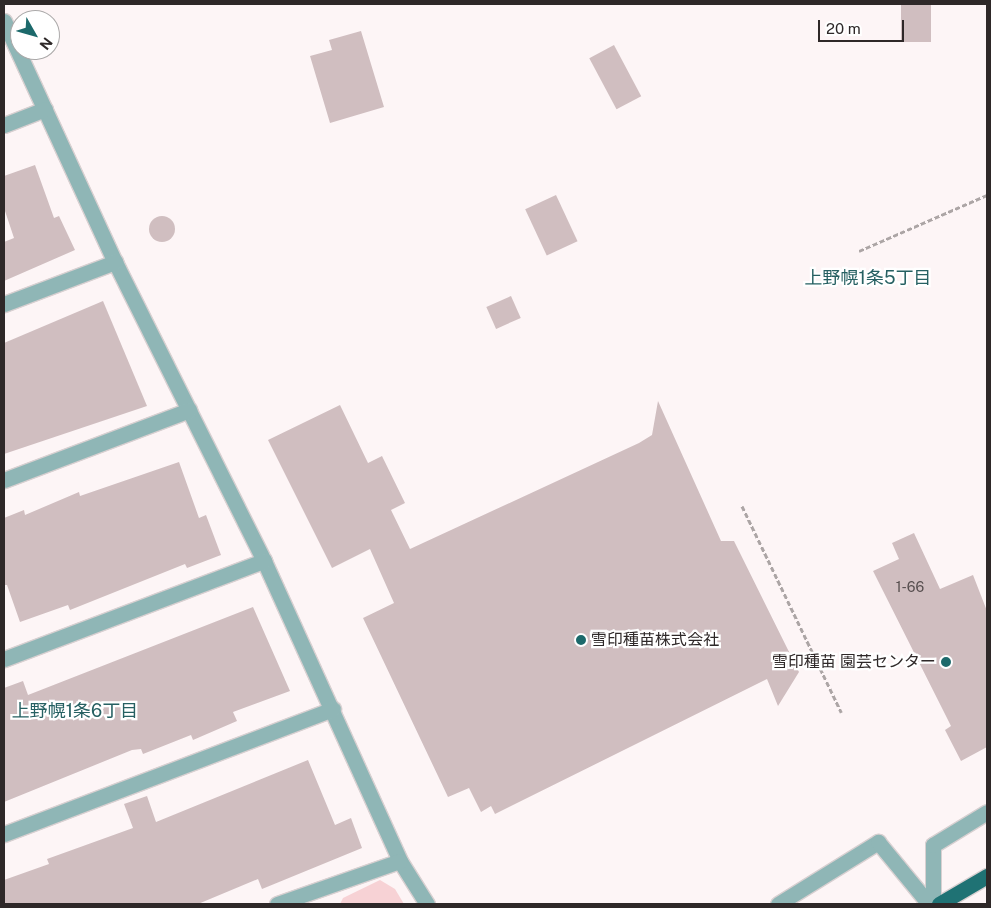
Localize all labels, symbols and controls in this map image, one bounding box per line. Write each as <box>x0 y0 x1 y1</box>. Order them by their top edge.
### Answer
north arrow <box>10 10 60 60</box>
scale bar <box>821 10 907 42</box>
text: 20 m <box>826 20 861 37</box>
text: N <box>36 34 56 53</box>
district label: 上野幌1条5丁目 <box>805 267 931 289</box>
house number: 1-66 <box>896 579 924 595</box>
place label: 雪印種苗株式会社 <box>591 630 719 650</box>
marker: 雪印種苗株式会社 <box>575 634 587 646</box>
place label: 雪印種苗 園芸センター <box>772 652 936 672</box>
marker: 雪印種苗 園芸センター <box>940 656 952 668</box>
district label: 上野幌1条6丁目 <box>12 700 138 722</box>

